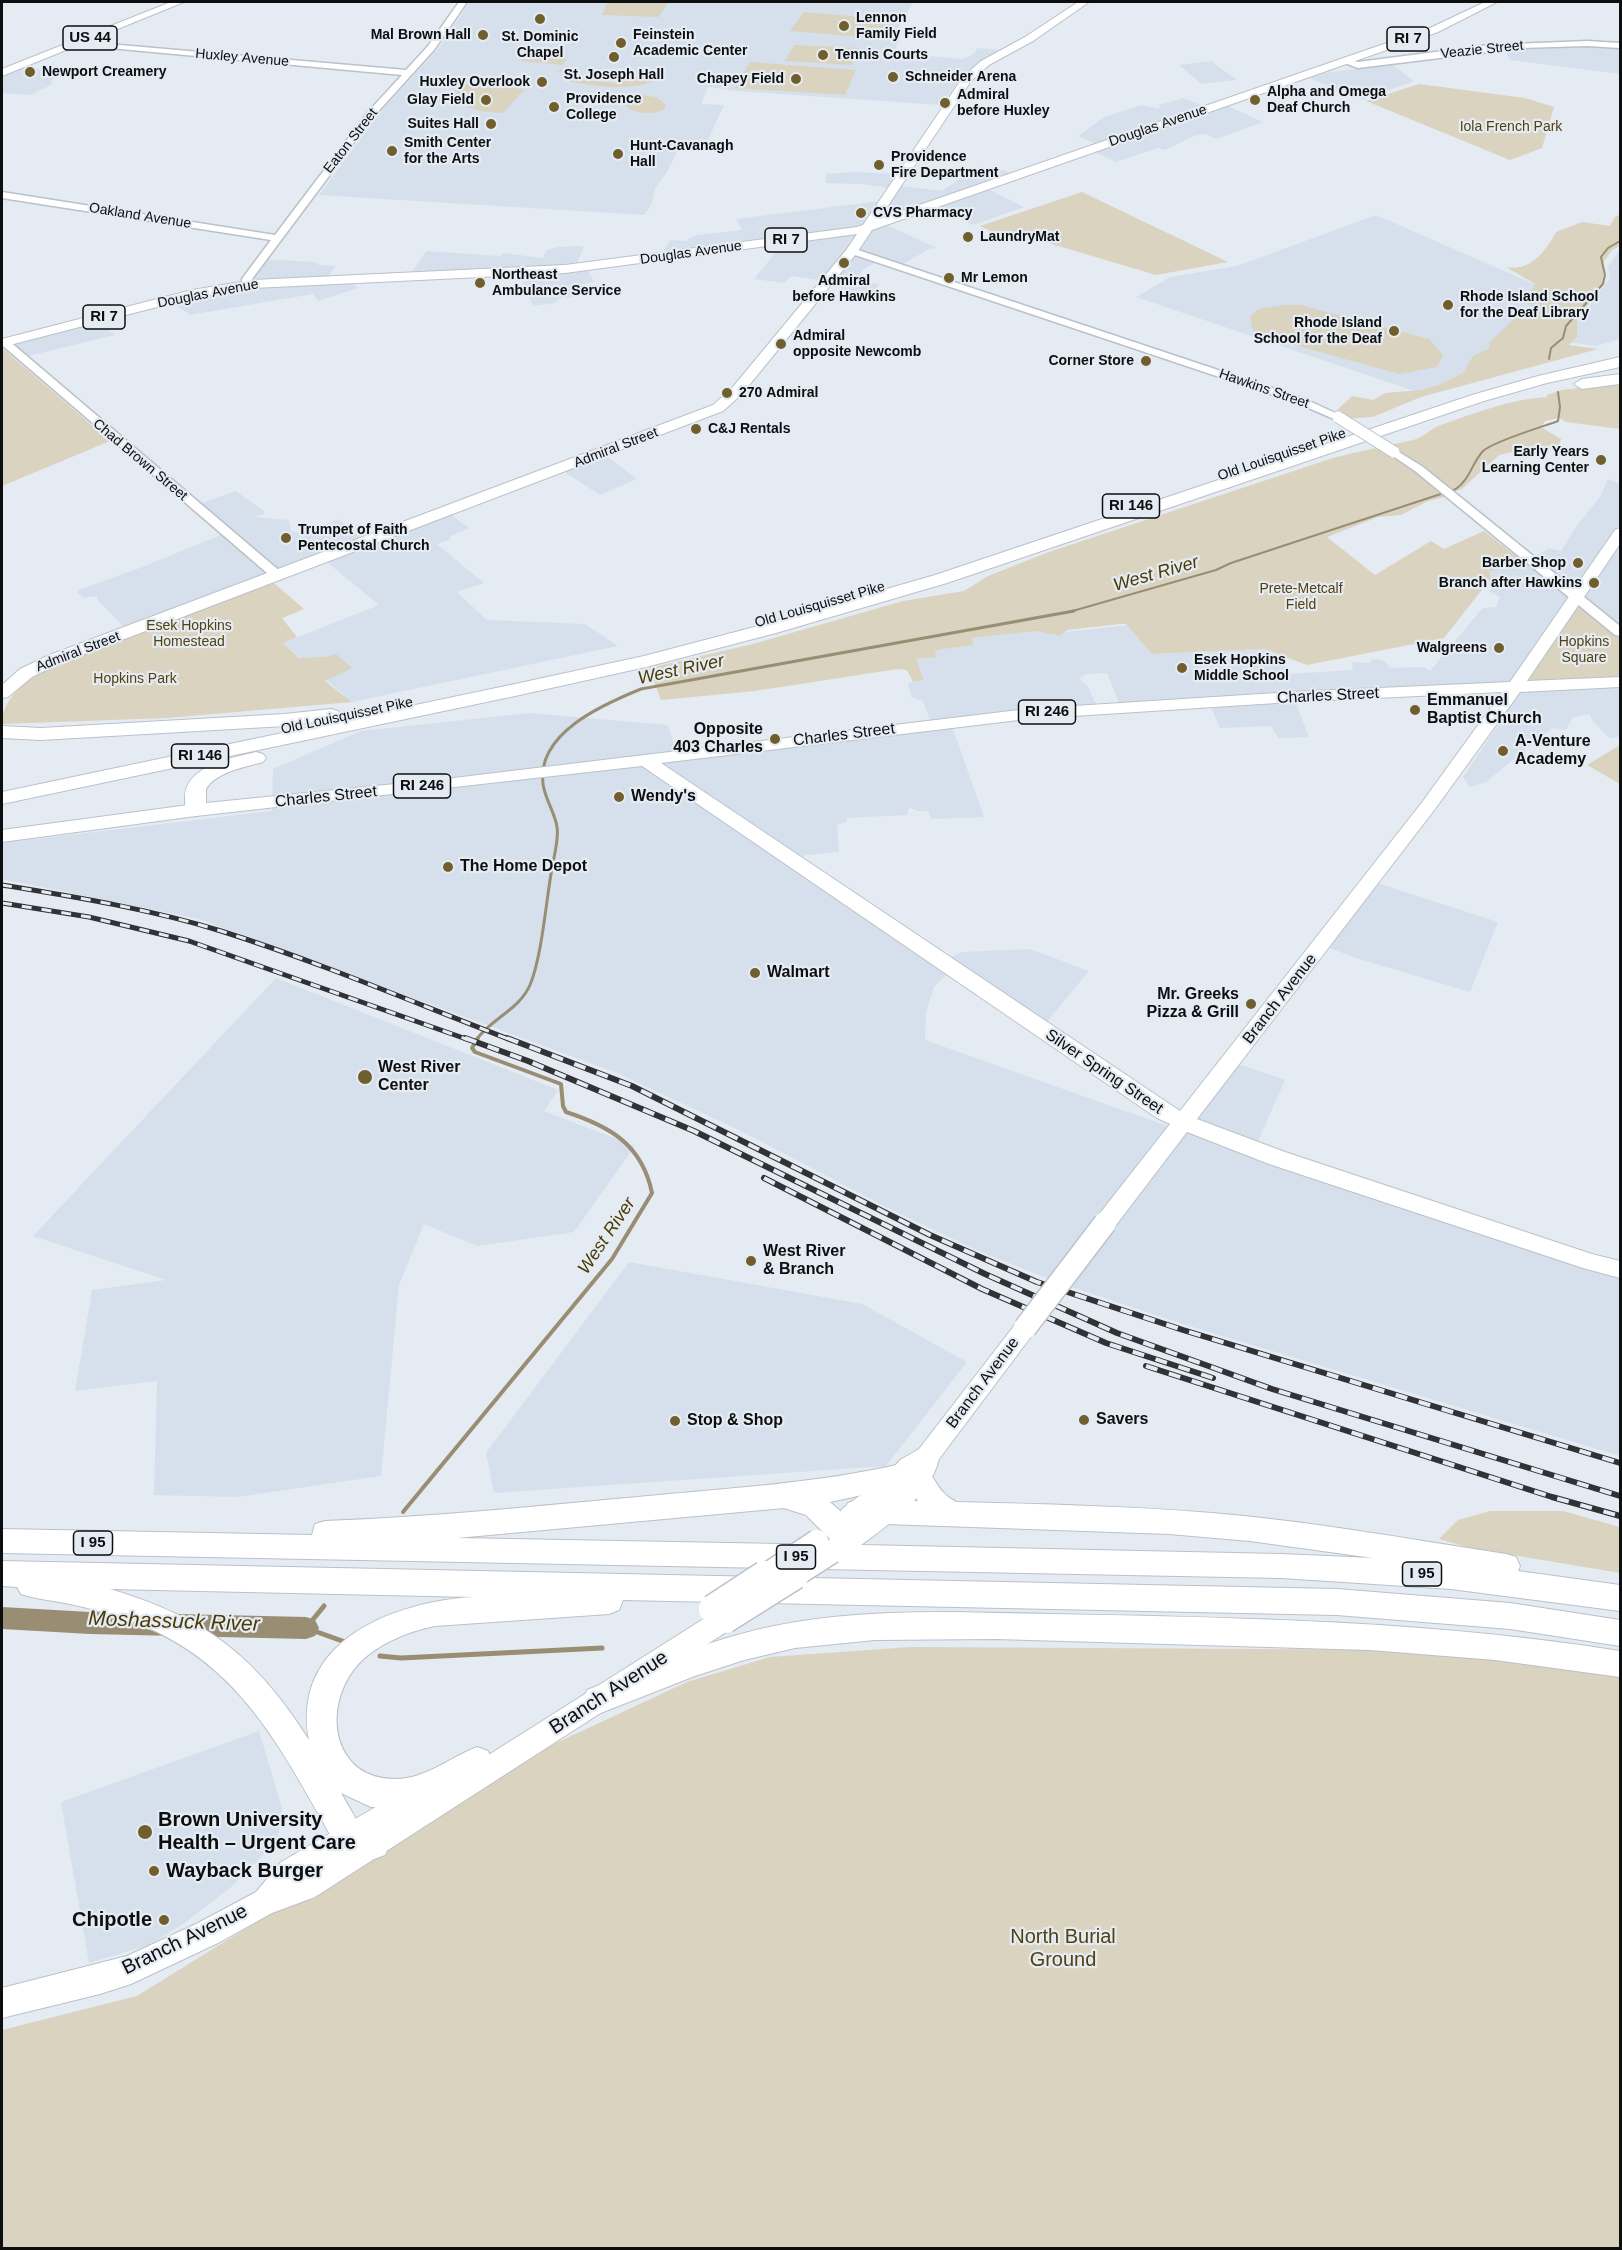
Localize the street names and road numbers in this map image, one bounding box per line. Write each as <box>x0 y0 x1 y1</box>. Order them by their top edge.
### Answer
road number: US 44 <box>63 26 117 50</box>
road number: RI 7 <box>1387 27 1429 51</box>
street label: Veazie Street <box>1440 37 1524 63</box>
street label: Huxley Avenue <box>194 46 290 70</box>
street label: Douglas Avenue <box>1107 101 1209 151</box>
street label: Eaton Street <box>320 105 382 177</box>
street label: Oakland Avenue <box>88 200 192 232</box>
road number: RI 7 <box>765 228 807 252</box>
street label: Douglas Avenue <box>639 238 743 268</box>
street label: Douglas Avenue <box>156 276 260 312</box>
road number: RI 7 <box>83 305 125 329</box>
street label: Hawkins Street <box>1217 366 1311 412</box>
street label: Chad Brown Street <box>89 416 191 504</box>
street label: Admiral Street <box>572 424 660 472</box>
street label: Old Louisquisset Pike <box>1216 425 1348 485</box>
road number: RI 146 <box>1102 494 1160 518</box>
street label: Old Louisquisset Pike <box>753 578 887 632</box>
street label: Admiral Street <box>34 628 122 676</box>
street label: Charles Street <box>1276 684 1380 708</box>
street label: Old Louisquisset Pike <box>279 694 415 738</box>
road number: RI 246 <box>1018 700 1076 724</box>
street label: Charles Street <box>792 719 896 751</box>
road number: RI 146 <box>172 744 228 768</box>
road number: RI 246 <box>394 774 450 798</box>
street label: Charles Street <box>274 782 378 812</box>
street label: Branch Avenue <box>1239 950 1321 1048</box>
street label: Silver Spring Street <box>1041 1026 1167 1118</box>
street label: Branch Avenue <box>942 1334 1024 1432</box>
road number: I 95 <box>74 1531 112 1555</box>
road number: I 95 <box>776 1545 816 1569</box>
road number: I 95 <box>1402 1562 1442 1586</box>
street label: Branch Avenue <box>545 1646 673 1740</box>
street label: Branch Avenue <box>118 1899 252 1981</box>

